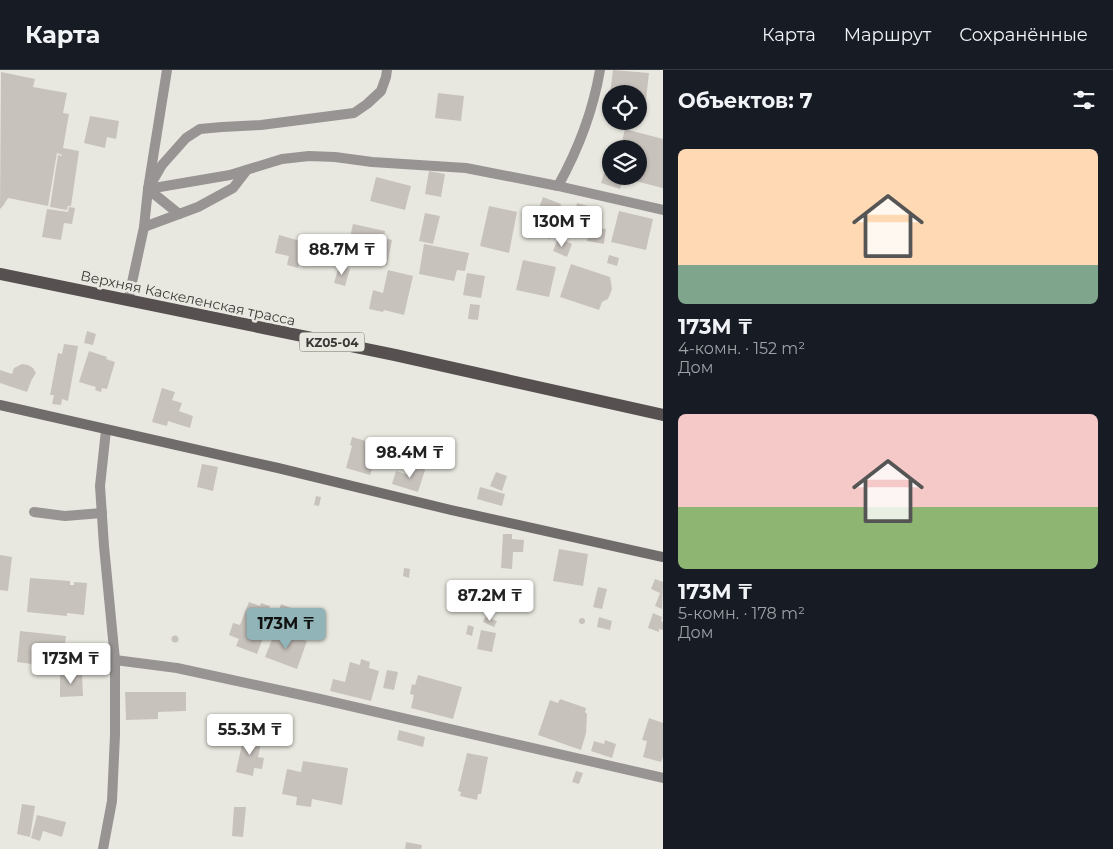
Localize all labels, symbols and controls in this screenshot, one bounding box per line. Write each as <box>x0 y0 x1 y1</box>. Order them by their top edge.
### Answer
text: Карта <box>25 20 100 49</box>
text: Карта <box>762 24 816 46</box>
text: Маршрут <box>844 24 931 46</box>
text: Сохранённые <box>959 24 1088 46</box>
map controls <box>602 85 647 185</box>
button: locate <box>602 85 647 130</box>
icon: filters <box>1070 86 1098 114</box>
text: Объектов: 7 <box>678 88 813 113</box>
button: layers <box>602 140 647 185</box>
icon: home <box>843 181 933 271</box>
pin: 130M ₸ <box>521 206 603 248</box>
text: 130M ₸ <box>533 212 591 231</box>
pin: 88.7M ₸ <box>296 234 388 276</box>
text: 88.7M ₸ <box>309 240 375 259</box>
street label: Верхняя Каскеленская трасса <box>79 266 297 330</box>
text: 173M ₸ <box>678 314 753 339</box>
road number: KZ05-04 <box>300 332 364 352</box>
text: 4-комн. · 152 m² <box>678 339 805 358</box>
text: Дом <box>678 358 713 377</box>
pin: 98.4M ₸ <box>364 436 456 479</box>
text: 98.4M ₸ <box>376 443 444 462</box>
icon: home <box>843 446 933 536</box>
text: 173M ₸ <box>678 579 753 604</box>
pin: 87.2M ₸ <box>444 580 536 622</box>
text: 87.2M ₸ <box>458 586 522 605</box>
text: 5-комн. · 178 m² <box>678 604 805 623</box>
pin: 173M ₸ <box>245 608 327 650</box>
text: 173M ₸ <box>257 614 315 633</box>
text: Дом <box>678 623 713 642</box>
pin: 173M ₸ <box>30 642 112 685</box>
text: 173M ₸ <box>42 649 100 668</box>
pin: 55.3M ₸ <box>204 714 296 756</box>
text: 55.3M ₸ <box>218 720 282 739</box>

